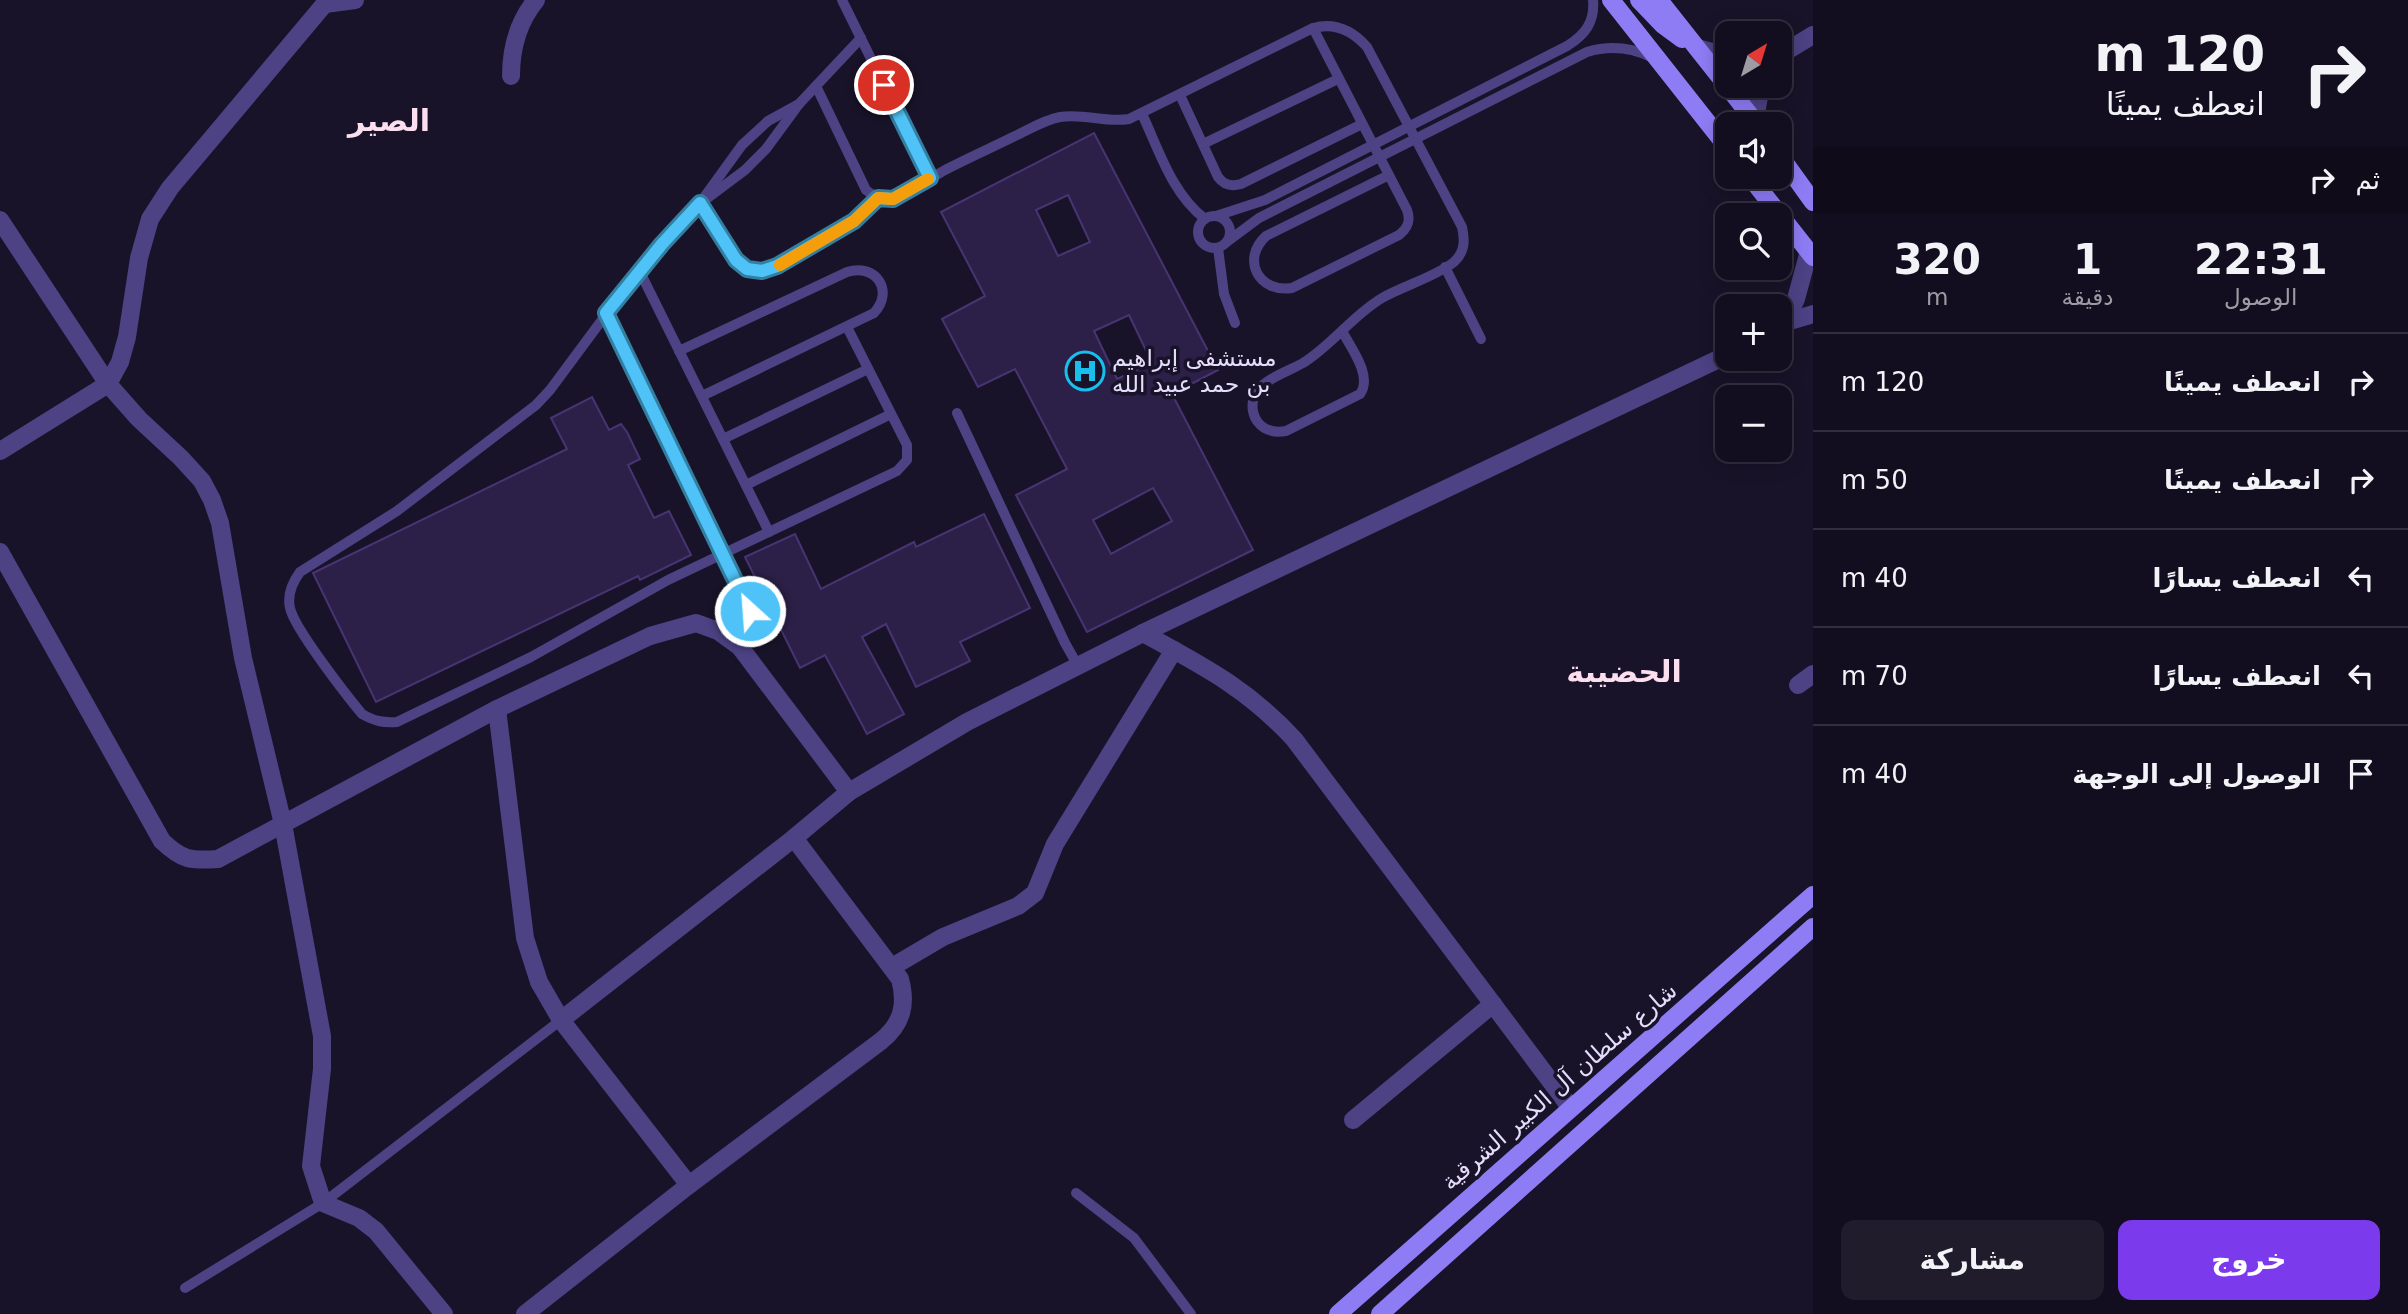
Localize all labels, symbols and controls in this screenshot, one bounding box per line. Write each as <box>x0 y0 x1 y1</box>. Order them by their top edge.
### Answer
north arrow <box>1715 21 1792 98</box>
map controls <box>1715 21 1792 462</box>
text: 120 m <box>2095 26 2265 83</box>
icon: right <box>2289 28 2380 119</box>
pin <box>854 55 914 115</box>
icon: arrive <box>865 66 903 104</box>
text: انعطف يمينًا <box>2106 85 2265 123</box>
district label: الصير <box>346 103 430 138</box>
button: sound <box>1715 112 1792 189</box>
icon: right <box>2303 161 2341 199</box>
text: ثم <box>2355 165 2380 195</box>
button: search <box>1715 203 1792 280</box>
text: 320 <box>1893 235 1981 284</box>
text: 1 <box>2073 235 2102 284</box>
text: 22:31 <box>2194 235 2328 284</box>
text: m <box>1926 284 1948 310</box>
text: دقيقة <box>2061 284 2114 310</box>
text: الوصول <box>2224 284 2297 310</box>
button: + <box>1715 294 1792 371</box>
place label: مستشفى إبراهيم بن حمد عبيد الله <box>1112 345 1277 398</box>
hospital icon: مستشفى إبراهيم بن حمد عبيد الله <box>1064 350 1106 392</box>
icon: right <box>2342 363 2380 401</box>
text: 120 m <box>1841 367 1924 397</box>
text: انعطف يمينًا <box>2164 367 2321 397</box>
button: − <box>1715 385 1792 462</box>
icon: right <box>2342 461 2380 499</box>
text: 50 m <box>1841 465 1908 495</box>
text: انعطف يمينًا <box>2164 465 2321 495</box>
icon: left <box>2342 559 2380 597</box>
text: 40 m <box>1841 563 1908 593</box>
text: انعطف يسارًا <box>2152 563 2321 593</box>
position arrow <box>713 574 787 648</box>
district label: الحضيبة <box>1566 654 1682 689</box>
icon: left <box>2342 657 2380 695</box>
text: 70 m <box>1841 661 1908 691</box>
text: انعطف يسارًا <box>2152 661 2321 691</box>
icon: arrive <box>2342 755 2380 793</box>
text: 40 m <box>1841 759 1908 789</box>
text: الوصول إلى الوجهة <box>2072 759 2321 789</box>
street label: شارع سلطان آل الكبير الشرقية <box>1436 976 1682 1196</box>
button: مشاركة <box>1841 1220 2104 1300</box>
button: خروج <box>2118 1220 2380 1300</box>

